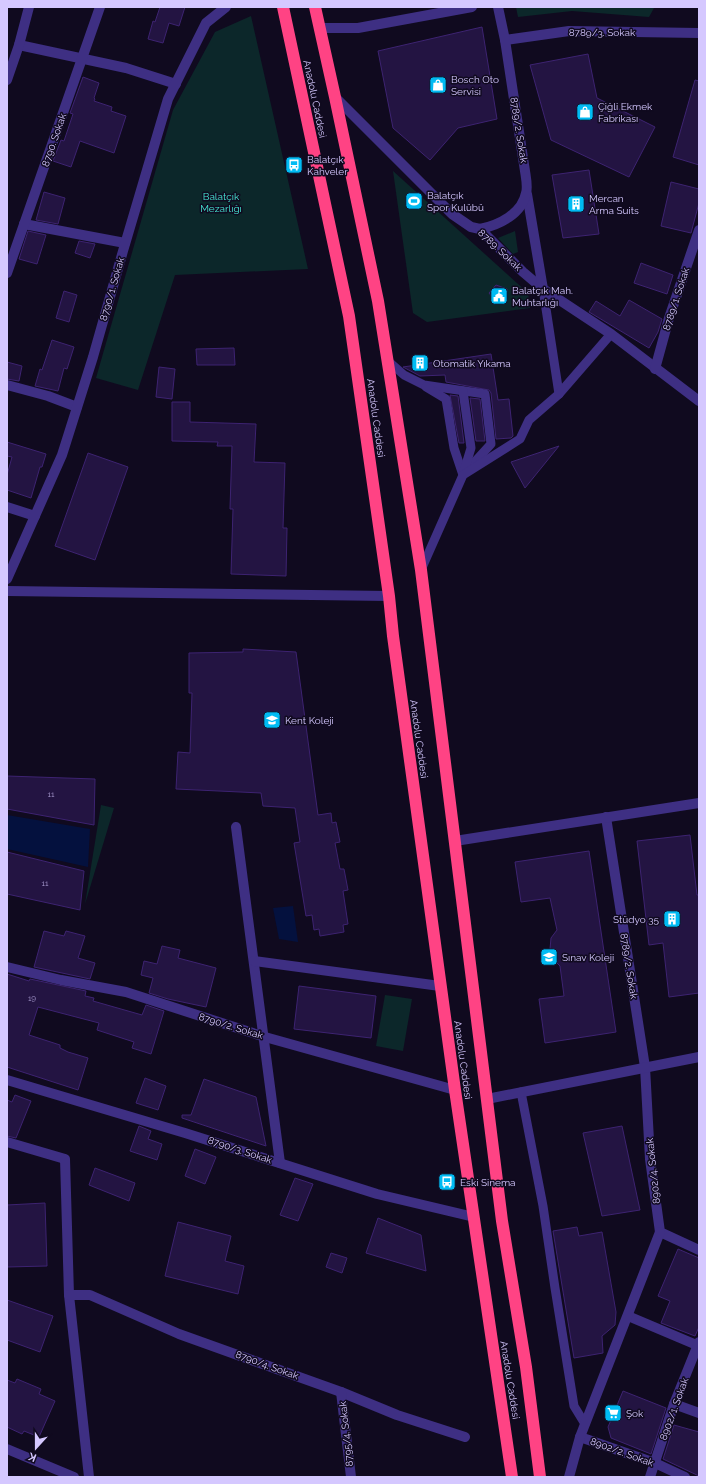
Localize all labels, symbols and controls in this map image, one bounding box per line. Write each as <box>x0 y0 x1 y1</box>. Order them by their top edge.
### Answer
street label: 8789/3. Sokak <box>569 27 636 38</box>
street label: Anadolu Caddesi <box>301 59 329 139</box>
place label: Bosch Oto Servisi <box>451 74 499 97</box>
shop icon: Bosch Oto Servisi <box>428 75 448 95</box>
street label: 8789/2. Sokak <box>508 96 530 164</box>
place label: Çiğli Ekmek Fabrikası <box>598 101 653 124</box>
shop icon: Çiğli Ekmek Fabrikası <box>575 102 595 122</box>
street label: 8790. Sokak <box>40 111 68 168</box>
place label: Balatçık Kahveler <box>307 154 348 177</box>
bus stop icon: Balatçık Kahveler <box>284 155 304 175</box>
place label: Balatçık Spor Kulübü <box>427 190 484 213</box>
park label: Balatçık Mezarlığı <box>200 191 242 214</box>
sports icon: Balatçık Spor Kulübü <box>404 191 424 211</box>
place label: Mercan Arma Suits <box>589 193 639 216</box>
building icon: Mercan Arma Suits <box>566 194 586 214</box>
street label: 8789. Sokak <box>476 227 525 273</box>
street label: 8790/1. Sokak <box>98 255 127 322</box>
street label: 8789/1. Sokak <box>661 265 692 332</box>
place label: Balatçık Mah. Muhtarlığı <box>512 285 573 308</box>
public building icon: Balatçık Mah. Muhtarlığı <box>489 286 509 306</box>
building icon: Otomatik Yıkama <box>410 353 430 373</box>
place label: Otomatik Yıkama <box>433 358 511 369</box>
street label: Anadolu Caddesi <box>365 378 387 458</box>
street label: Anadolu Caddesi <box>408 699 430 779</box>
school or university icon: Kent Koleji <box>262 710 282 730</box>
place label: Kent Koleji <box>285 715 334 726</box>
house number: 11 <box>48 789 55 799</box>
house number: 11 <box>42 878 49 888</box>
building icon: Stüdyo 35 <box>662 909 682 929</box>
place label: Stüdyo 35 <box>613 914 660 925</box>
street label: 8789/2. Sokak <box>618 932 640 1000</box>
school or university icon: Sınav Koleji <box>539 947 559 967</box>
place label: Sınav Koleji <box>562 952 614 963</box>
house number: 19 <box>28 993 36 1003</box>
street label: 8790/2. Sokak <box>198 1011 265 1041</box>
street label: Anadolu Caddesi <box>452 1020 474 1100</box>
street label: 8790/3. Sokak <box>207 1134 274 1166</box>
street label: 8902/4. Sokak <box>644 1137 662 1204</box>
bus stop icon: Eski Sinema <box>437 1172 457 1192</box>
place label: Eski Sinema <box>460 1177 516 1188</box>
street label: Anadolu Caddesi <box>498 1340 522 1420</box>
street label: 8790/4. Sokak <box>234 1349 301 1382</box>
street label: 8902/1. Sokak <box>658 1376 691 1442</box>
street label: 8795/4. Sokak <box>337 1400 355 1467</box>
supermarket icon: Şok <box>603 1403 623 1423</box>
place label: Şok <box>626 1408 644 1419</box>
north arrow <box>16 1428 56 1468</box>
street label: 8902/2. Sokak <box>589 1435 656 1469</box>
text: K <box>26 1449 38 1464</box>

